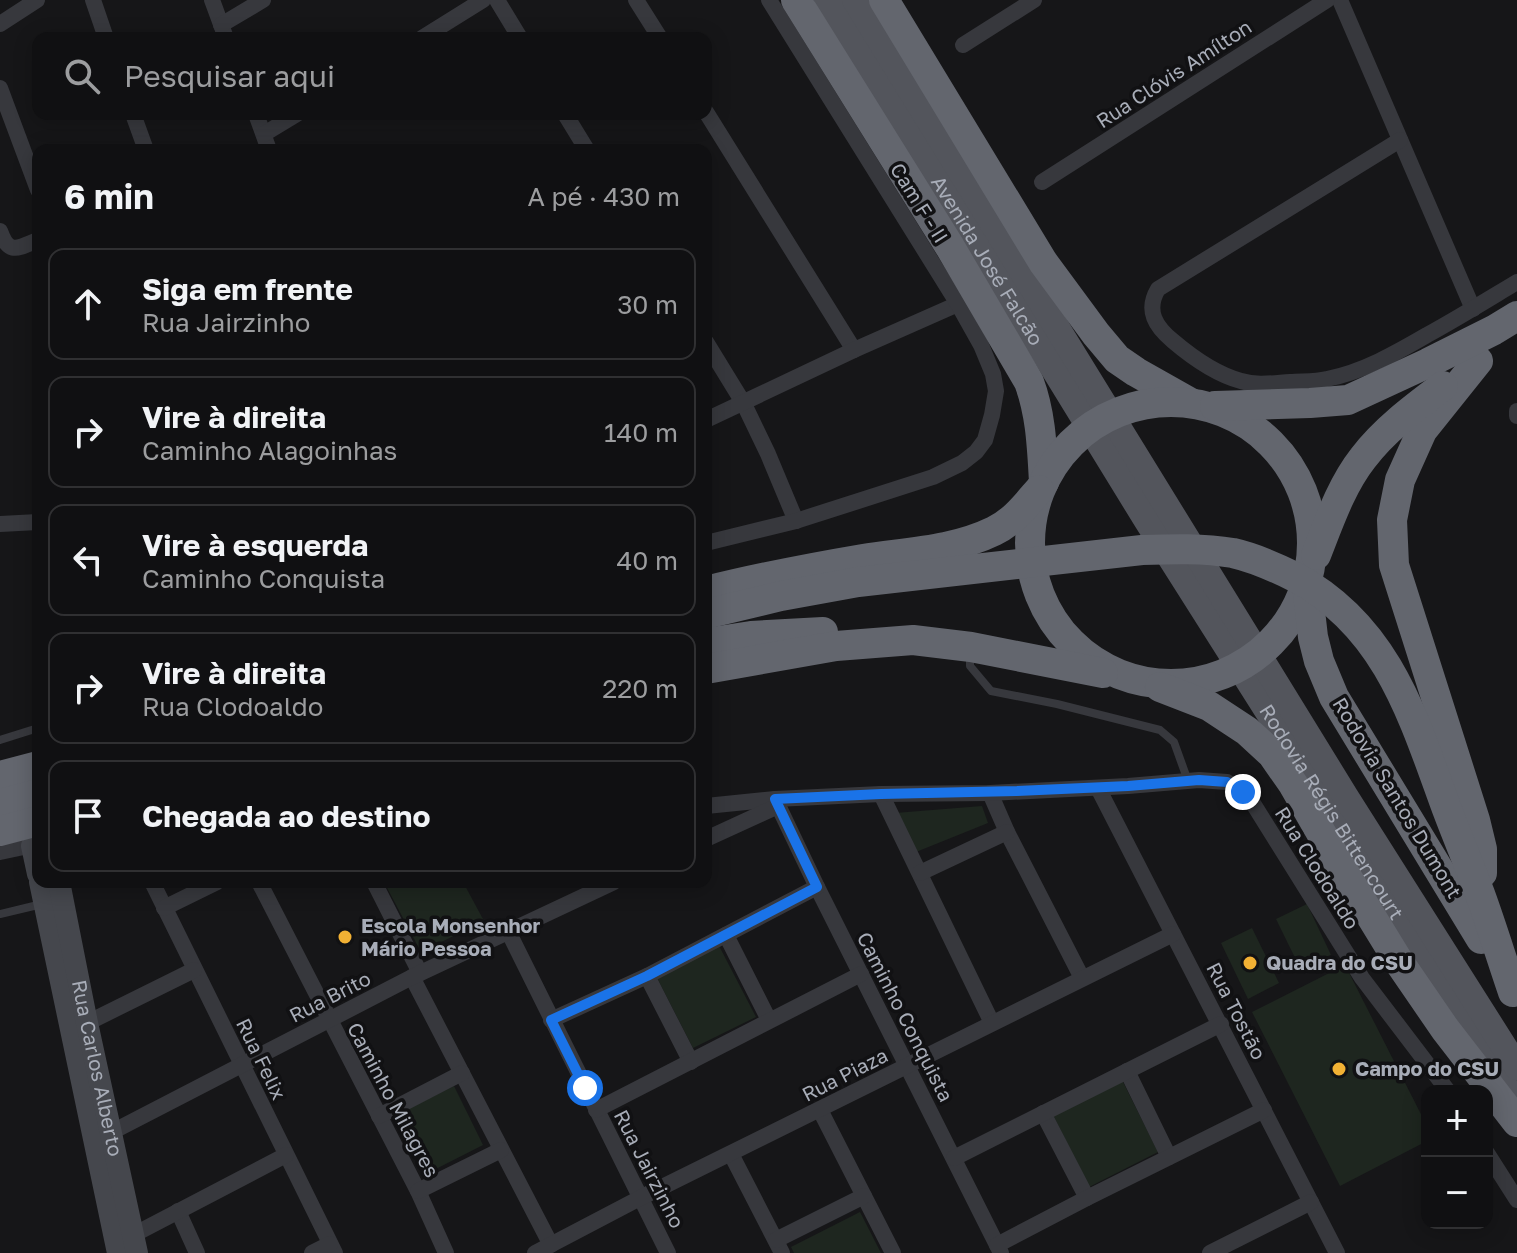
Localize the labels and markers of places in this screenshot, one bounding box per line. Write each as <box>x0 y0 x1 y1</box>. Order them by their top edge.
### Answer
place label: Escola Monsenhor Mário Pessoa <box>361 913 541 960</box>
marker: Escola Monsenhor Mário Pessoa <box>336 928 354 946</box>
place label: Quadra do CSU <box>1266 950 1413 974</box>
marker: Quadra do CSU <box>1241 954 1259 972</box>
place label: Campo do CSU <box>1355 1056 1499 1080</box>
marker: Campo do CSU <box>1330 1060 1348 1078</box>

